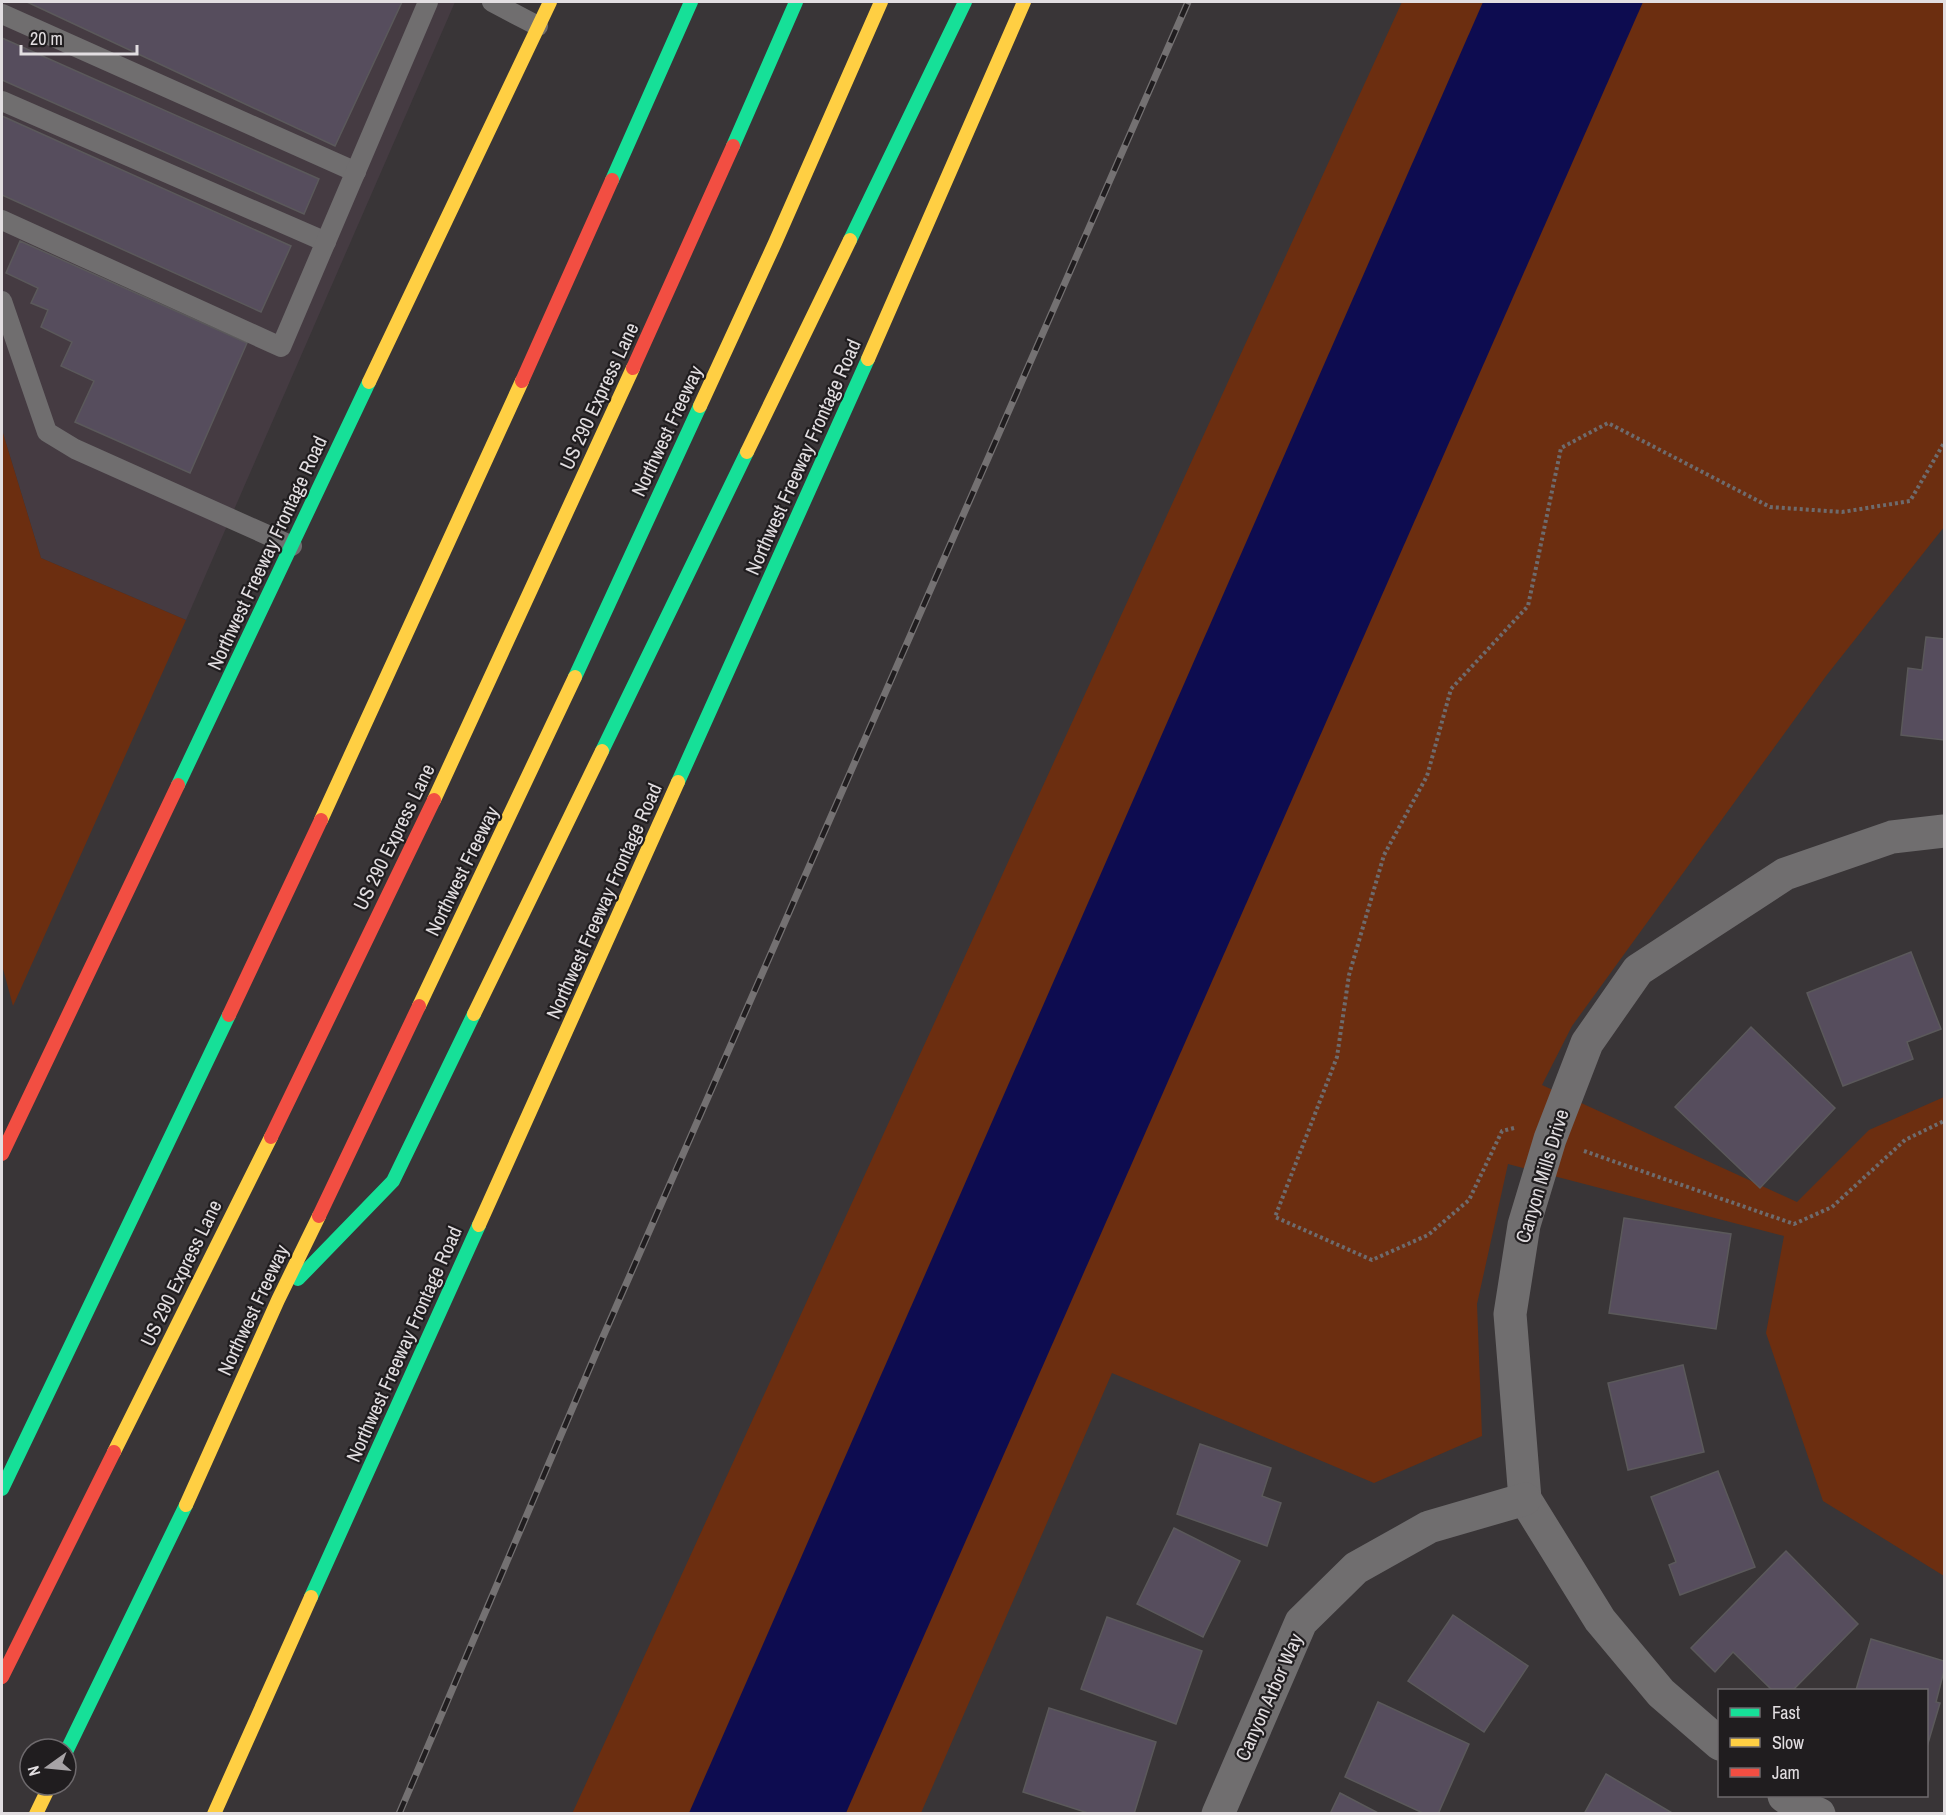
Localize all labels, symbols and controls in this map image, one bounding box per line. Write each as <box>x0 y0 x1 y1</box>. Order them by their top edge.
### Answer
scale bar <box>21 18 136 56</box>
text: 20 m <box>30 26 63 51</box>
street label: US 290 Express Lane <box>553 318 644 474</box>
street label: Northwest Freeway Frontage Road <box>738 335 867 579</box>
street label: Northwest Freeway <box>624 360 709 501</box>
street label: Northwest Freeway Frontage Road <box>200 431 333 674</box>
street label: US 290 Express Lane <box>346 759 441 914</box>
street label: Northwest Freeway Frontage Road <box>539 779 668 1023</box>
street label: Northwest Freeway <box>418 801 505 940</box>
street label: Canyon Mills Drive <box>1508 1106 1575 1246</box>
street label: US 290 Express Lane <box>133 1195 228 1350</box>
street label: Northwest Freeway Frontage Road <box>339 1222 468 1466</box>
street label: Northwest Freeway <box>210 1239 295 1380</box>
street label: Canyon Arbor Way <box>1228 1628 1309 1765</box>
legend <box>1718 1689 1928 1797</box>
text: Fast <box>1772 1700 1800 1725</box>
text: Slow <box>1772 1730 1804 1755</box>
north arrow <box>18 1737 78 1797</box>
text: Jam <box>1772 1760 1800 1785</box>
text: N <box>22 1763 45 1778</box>

